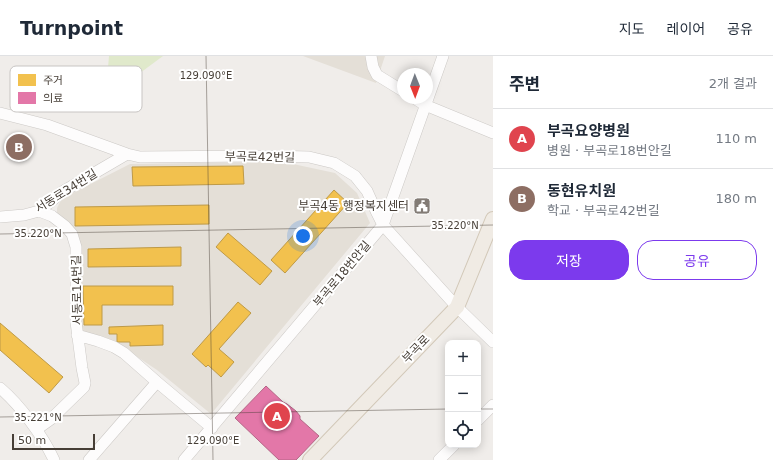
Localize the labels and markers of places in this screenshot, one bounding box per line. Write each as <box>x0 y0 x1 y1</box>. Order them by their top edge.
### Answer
pin: B <box>6 132 32 162</box>
public building icon: 부곡4동 행정복지센터 <box>412 196 432 216</box>
place label: 부곡4동 행정복지센터 <box>298 199 409 213</box>
pin: A <box>264 401 290 431</box>

